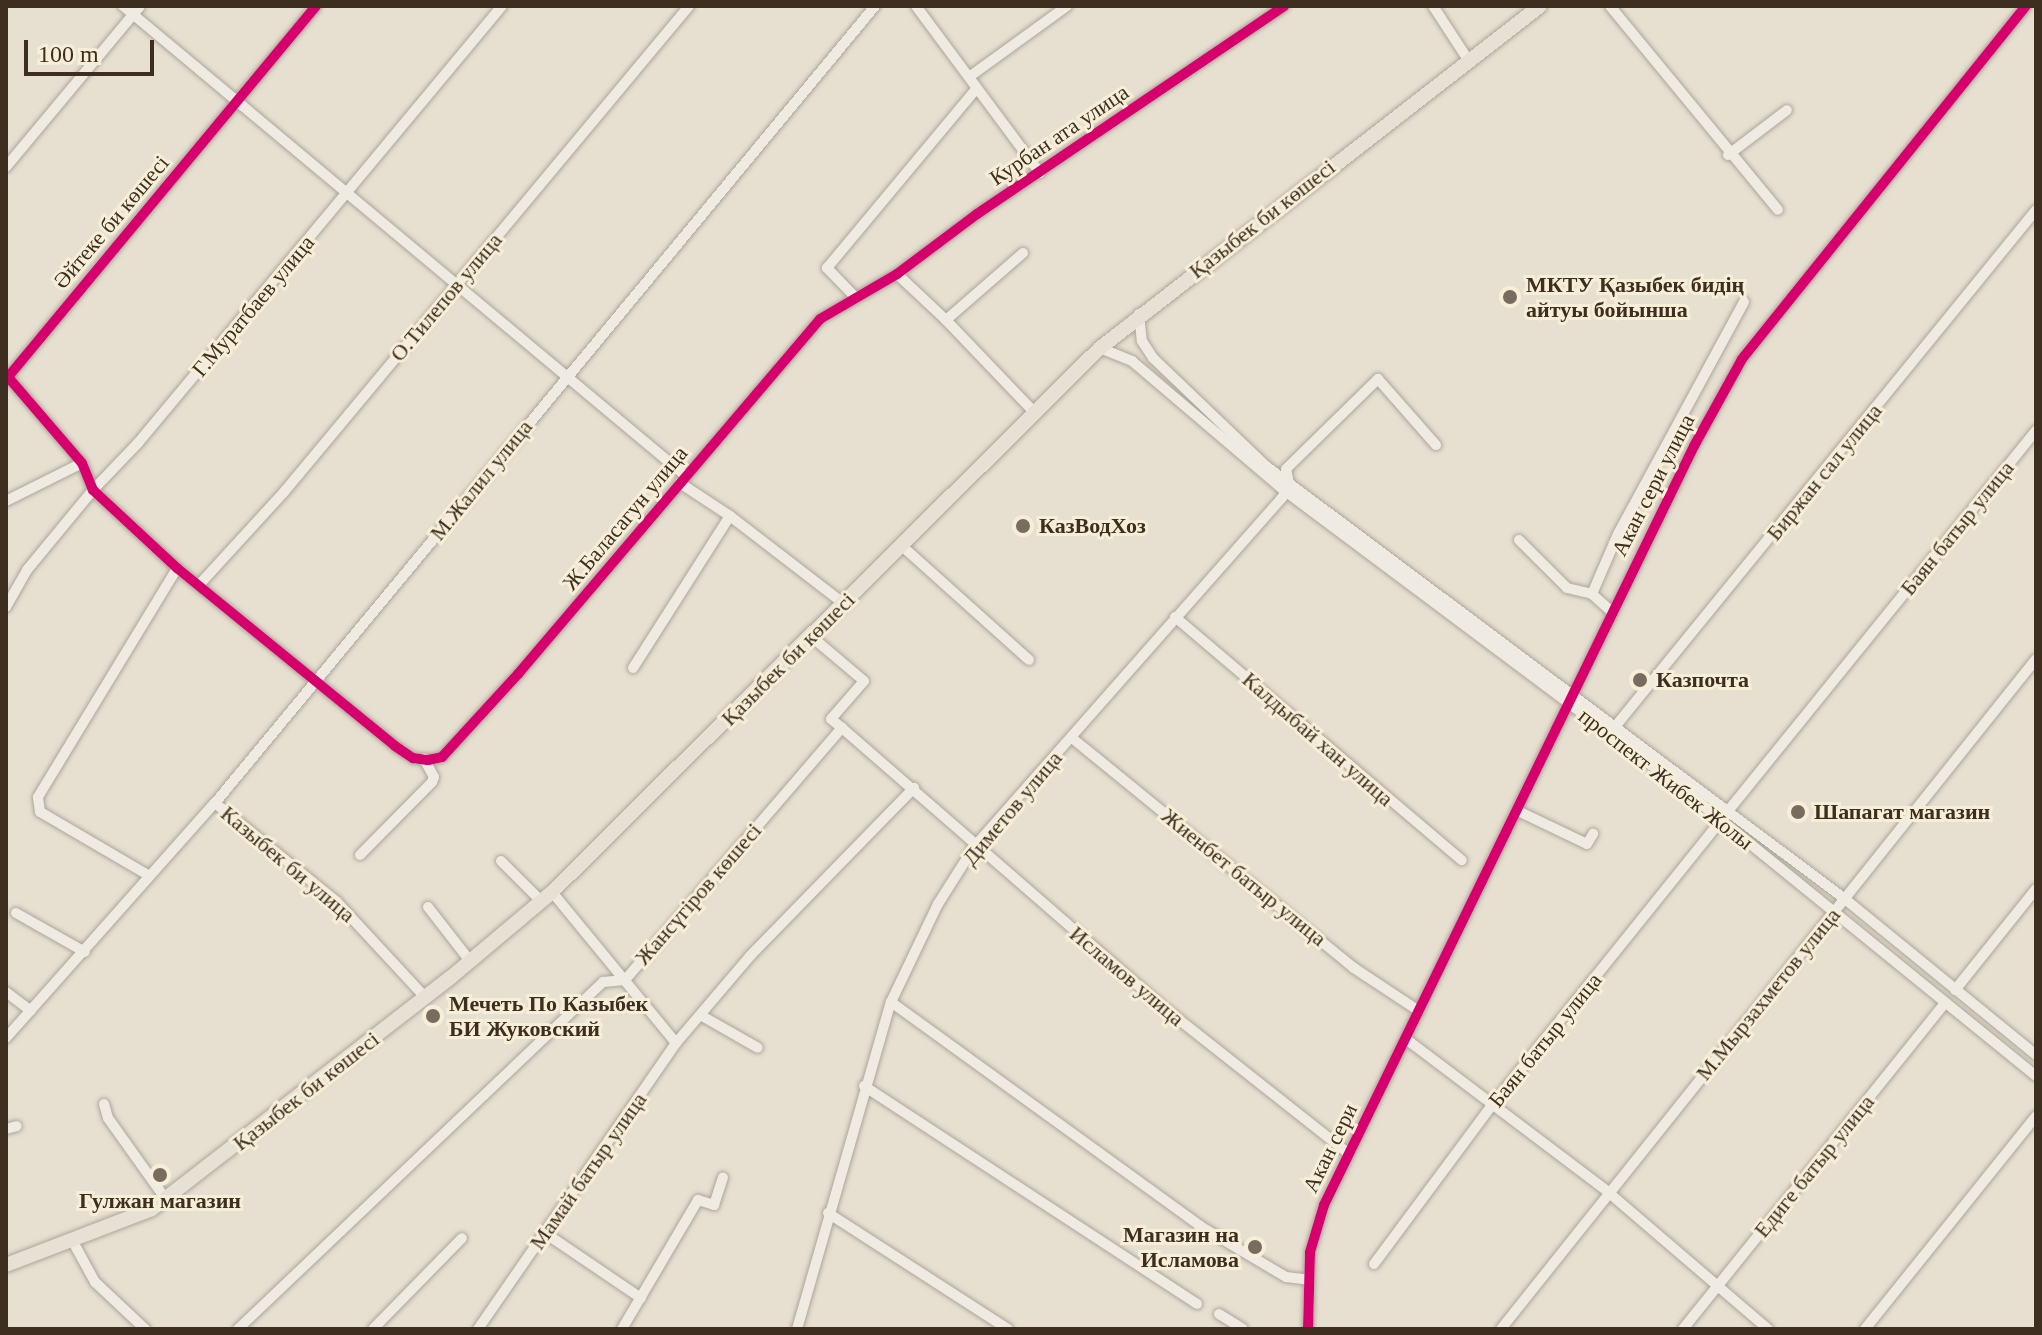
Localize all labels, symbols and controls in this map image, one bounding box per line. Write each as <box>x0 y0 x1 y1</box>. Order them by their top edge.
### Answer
scale bar <box>28 24 158 74</box>
text: 100 m <box>38 41 99 67</box>
street label: Курбан ата улица <box>985 79 1133 191</box>
street label: Әйтеке би көшесі <box>48 150 174 294</box>
street label: Қазыбек би көшесі <box>1184 154 1340 284</box>
street label: О.Тилепов улица <box>385 227 507 367</box>
street label: Г.Муратбаев улица <box>186 230 320 382</box>
place label: МКТУ Қазыбек бидің айтуы бойынша <box>1526 271 1744 322</box>
marker: МКТУ Қазыбек бидің айтуы бойынша <box>1501 288 1519 306</box>
street label: Биржан сал улица <box>1761 398 1887 546</box>
street label: Акан сери улица <box>1606 410 1700 560</box>
street label: М.Жалил улица <box>424 414 538 546</box>
street label: Ж.Баласагун улица <box>557 441 693 595</box>
street label: Баян батыр улица <box>1895 455 2019 601</box>
place label: КазВодХоз <box>1039 513 1146 539</box>
marker: КазВодХоз <box>1014 517 1032 535</box>
street label: Қазыбек би көшесі <box>716 587 860 731</box>
street label: Калдыбай хан улица <box>1237 666 1399 812</box>
place label: Казпочта <box>1656 667 1749 693</box>
marker: Казпочта <box>1631 671 1649 689</box>
street label: проспект Жибек Жолы <box>1573 703 1759 855</box>
street label: Диметов улица <box>957 746 1067 870</box>
place label: Шапагат магазин <box>1814 799 1990 825</box>
street label: Казыбек би улица <box>215 800 361 928</box>
street label: Жиенбет батыр улица <box>1156 802 1332 952</box>
marker: Шапагат магазин <box>1789 803 1807 821</box>
street label: Жансүгіров көшесі <box>629 818 767 970</box>
street label: М.Мырзахметов улица <box>1690 902 1846 1086</box>
street label: Исламов улица <box>1064 920 1190 1032</box>
street label: Баян батыр улица <box>1483 967 1607 1113</box>
place label: Мечеть По Казыбек БИ Жуковский <box>449 990 648 1042</box>
marker: Мечеть По Казыбек БИ Жуковский <box>424 1007 442 1025</box>
street label: Қазыбек би көшесі <box>228 1026 384 1156</box>
street label: Мамай батыр улица <box>524 1087 652 1255</box>
street label: Едиге батыр улица <box>1748 1089 1880 1243</box>
street label: Акан сери <box>1297 1099 1363 1197</box>
marker: Гулжан магазин <box>151 1166 169 1184</box>
place label: Гулжан магазин <box>79 1188 241 1214</box>
place label: Магазин на Исламова <box>1123 1221 1239 1272</box>
marker: Магазин на Исламова <box>1246 1238 1264 1256</box>

